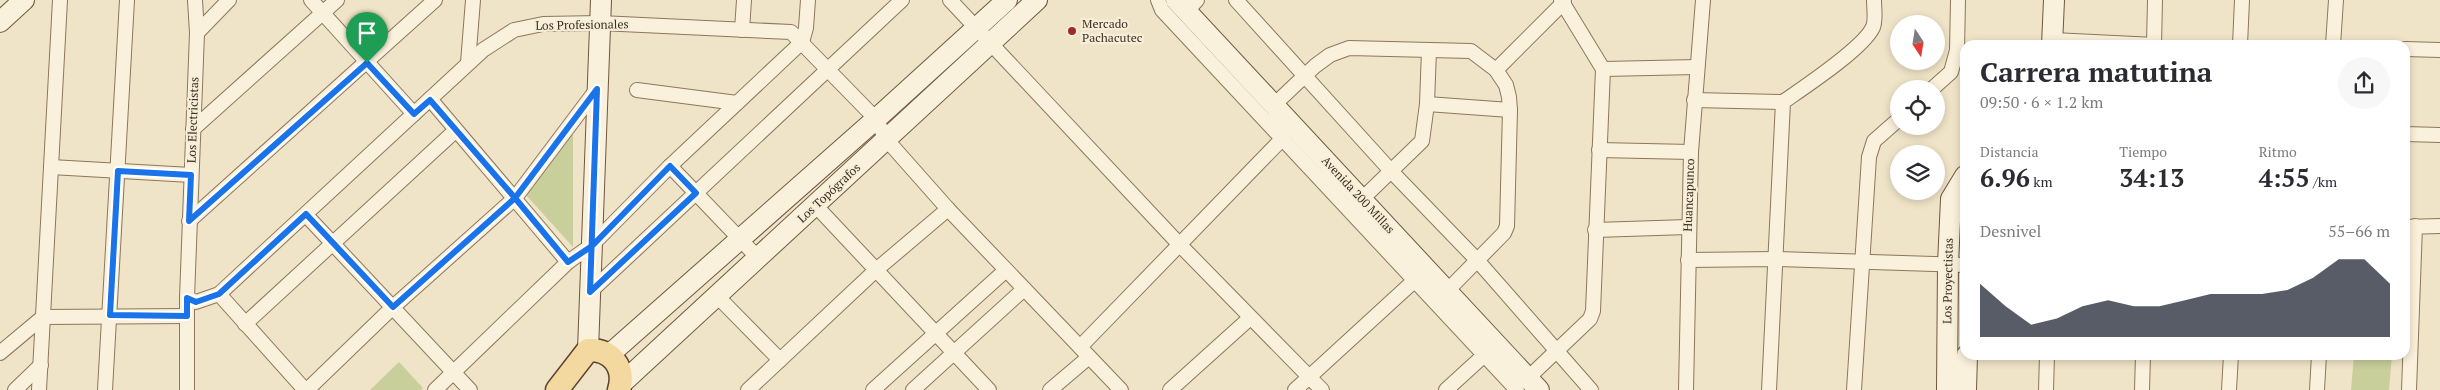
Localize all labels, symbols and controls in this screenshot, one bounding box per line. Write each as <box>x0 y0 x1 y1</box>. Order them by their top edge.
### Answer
pin <box>346 12 388 63</box>
north arrow <box>1890 15 1945 70</box>
map controls <box>1890 15 1945 200</box>
street label: Los Profesionales <box>535 16 629 33</box>
place label: Mercado Pachacutec <box>1082 16 1143 45</box>
icon: arrive <box>353 19 381 47</box>
marker: Mercado Pachacutec <box>1066 25 1078 37</box>
text: Carrera matutina <box>1980 53 2212 90</box>
button: share <box>2338 57 2390 109</box>
street label: Los Electricistas <box>183 77 202 163</box>
button: locate <box>1890 80 1945 135</box>
text: 09:50 · 6 × 1.2 km <box>1980 91 2103 113</box>
text: Distancia <box>1980 142 2039 161</box>
text: Tiempo <box>2119 142 2167 161</box>
text: Ritmo <box>2259 142 2297 161</box>
button: layers <box>1890 145 1945 200</box>
street label: Avenida 200 Millas <box>1319 153 1398 236</box>
street label: Huancapunco <box>1680 158 1697 232</box>
street label: Los Topógrafos <box>794 160 863 226</box>
text: 6.96 <box>1980 161 2030 194</box>
text: 34:13 <box>2119 161 2184 194</box>
text: 4:55 <box>2259 161 2310 194</box>
text: km <box>2030 172 2053 191</box>
text: /km <box>2310 172 2337 191</box>
text: Desnivel <box>1980 220 2041 242</box>
text: 55–66 m <box>2328 220 2390 242</box>
street label: Los Proyectistas <box>1939 238 1956 324</box>

